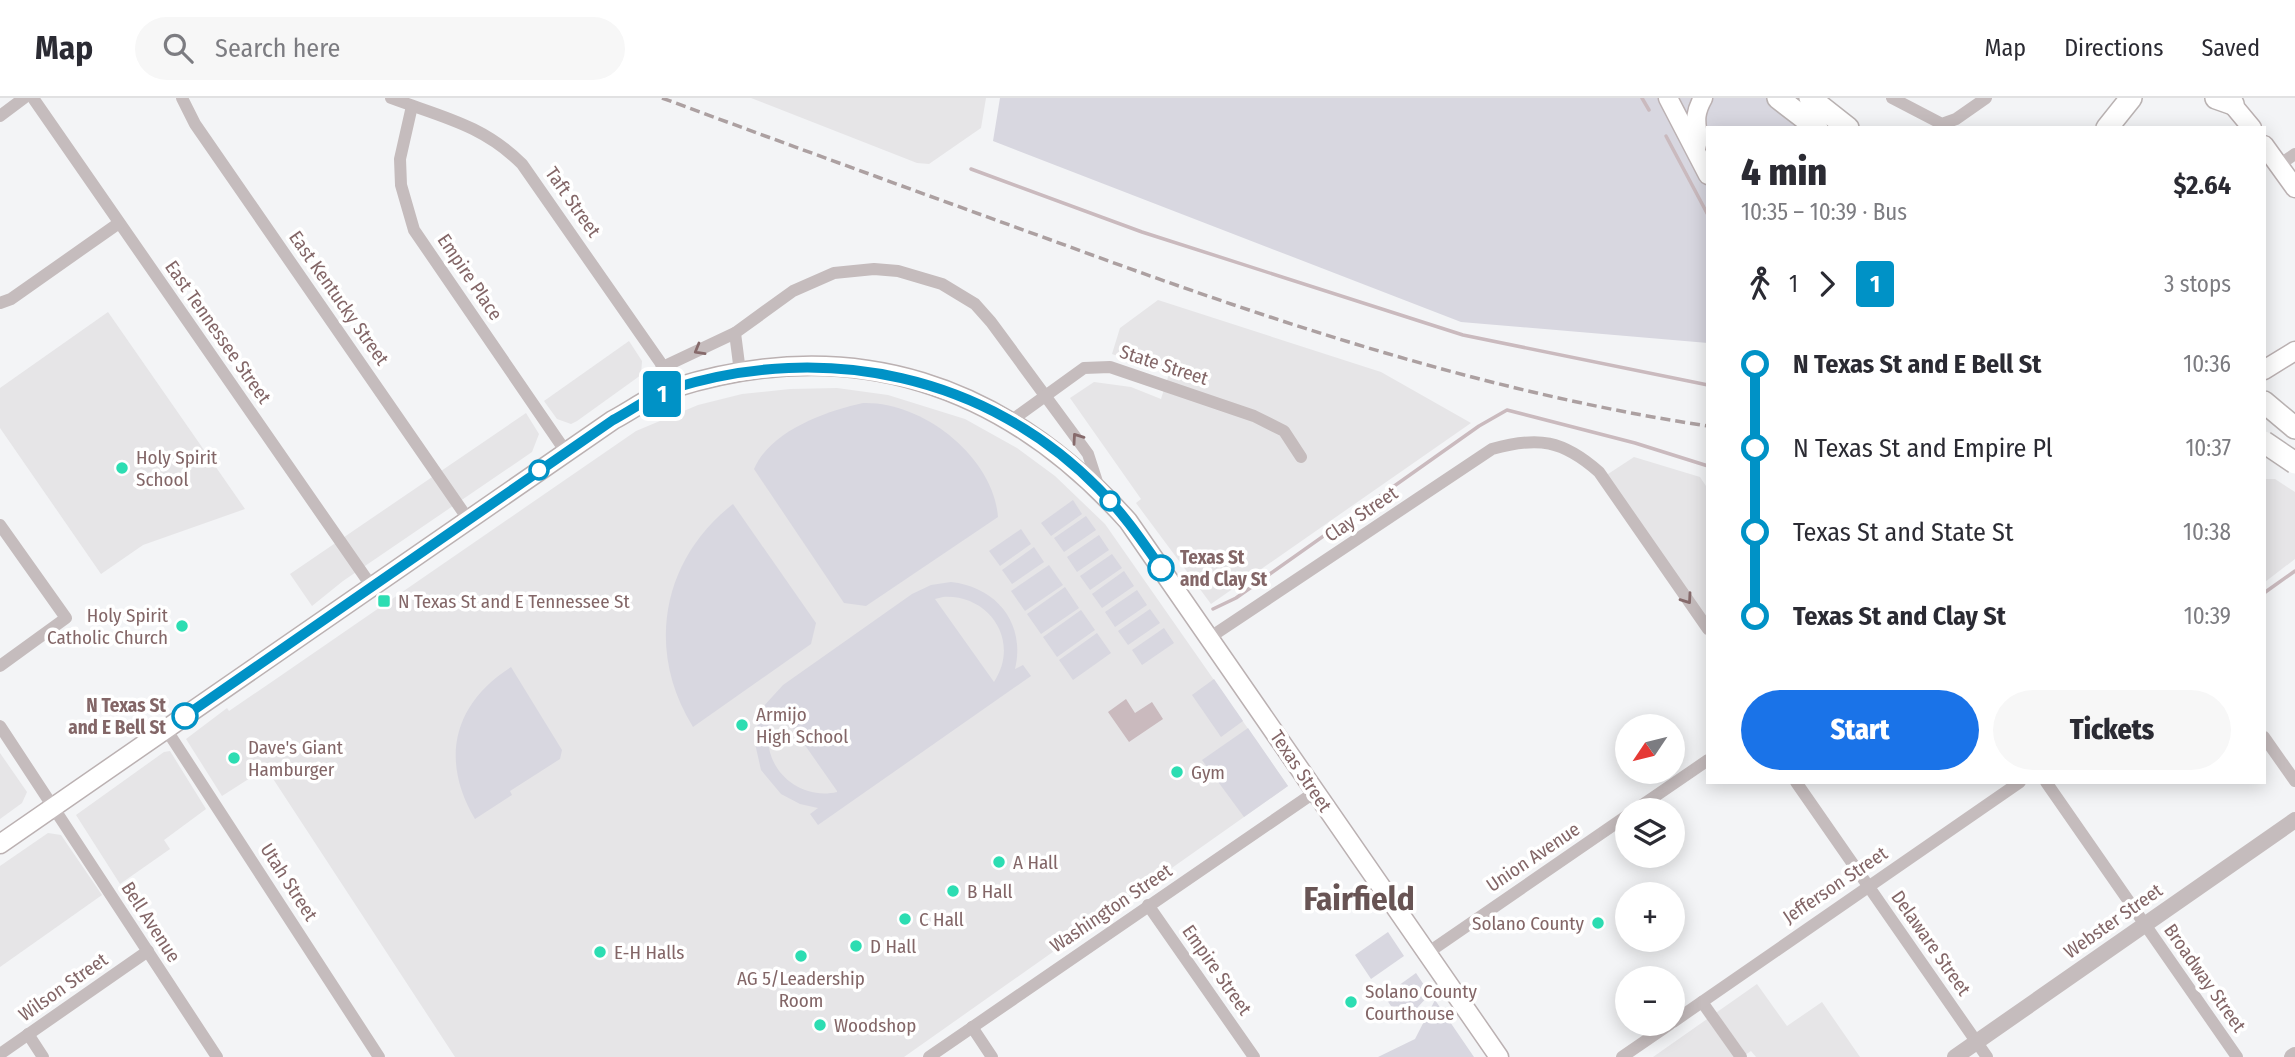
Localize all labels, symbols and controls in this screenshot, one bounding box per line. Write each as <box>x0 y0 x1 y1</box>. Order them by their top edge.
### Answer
search box <box>135 17 625 80</box>
text: Map <box>35 28 93 68</box>
icon: search <box>159 29 197 67</box>
text: Search here <box>215 33 340 64</box>
text: Map <box>1985 34 2026 62</box>
text: Directions <box>2064 34 2163 62</box>
text: Saved <box>2201 34 2260 62</box>
text: 4 min <box>1741 149 1827 195</box>
street label: Taft Street <box>541 162 606 242</box>
text: $2.64 <box>2174 170 2231 201</box>
text: 10:35 – 10:39 · Bus <box>1741 198 1907 226</box>
street label: East Kentucky Street <box>284 226 394 370</box>
street label: Empire Place <box>433 229 507 325</box>
street label: East Tennessee Street <box>160 256 276 409</box>
icon: walk <box>1741 265 1779 303</box>
icon: forward <box>1808 265 1846 303</box>
text: 1 <box>1789 270 1798 298</box>
text: 1 <box>1870 270 1880 298</box>
text: 3 stops <box>2164 270 2231 298</box>
street label: State Street <box>1117 340 1212 390</box>
one-way arrow <box>694 342 706 355</box>
text: N Texas St and E Bell St <box>1793 349 2041 380</box>
text: 10:36 <box>2183 350 2231 378</box>
line badge: 1 <box>639 371 685 417</box>
text: 1 <box>657 380 667 408</box>
one-way arrow <box>1073 433 1085 446</box>
text: N Texas St and Empire Pl <box>1793 433 2053 464</box>
text: 10:37 <box>2185 434 2231 462</box>
place label: Holy Spirit School <box>136 446 218 491</box>
marker: Holy Spirit School <box>114 460 130 476</box>
unlabelled marker <box>529 460 549 480</box>
street label: Clay Street <box>1320 481 1403 547</box>
unlabelled marker <box>1100 491 1120 511</box>
text: Texas St and State St <box>1793 517 2013 548</box>
text: 10:38 <box>2183 518 2231 546</box>
place label: Texas St and Clay St <box>1180 546 1268 591</box>
marker: Texas St and Clay St <box>1148 555 1174 581</box>
place label: N Texas St and E Tennessee St <box>398 590 630 613</box>
one-way arrow <box>1678 591 1691 604</box>
marker: N Texas St and E Tennessee St <box>376 593 392 609</box>
text: Texas St and Clay St <box>1793 601 2006 632</box>
text: 10:39 <box>2184 602 2231 630</box>
place label: Holy Spirit Catholic Church <box>47 604 169 649</box>
marker: Holy Spirit Catholic Church <box>174 618 190 634</box>
button: Start <box>1741 690 1979 770</box>
button: Tickets <box>1993 690 2231 770</box>
place label: N Texas St and E Bell St <box>68 694 166 739</box>
marker: N Texas St and E Bell St <box>172 703 198 729</box>
place label: Armijo High School <box>756 703 848 748</box>
north arrow <box>1615 714 1685 784</box>
map controls <box>1615 714 1685 1036</box>
marker: Armijo High School <box>734 717 750 733</box>
street label: Texas Street <box>1265 726 1337 817</box>
place label: Dave's Giant Hamburger <box>248 736 344 781</box>
marker: Dave's Giant Hamburger <box>226 750 242 766</box>
place label: Gym <box>1191 761 1225 784</box>
marker: Gym <box>1169 764 1185 780</box>
button: layers <box>1615 798 1685 868</box>
street label: Union Avenue <box>1482 817 1584 897</box>
street label: Utah Street <box>255 839 323 926</box>
street label: Jefferson Street <box>1778 841 1892 928</box>
place label: A Hall <box>1013 851 1058 874</box>
marker: A Hall <box>991 854 1007 870</box>
street label: Washington Street <box>1046 858 1177 957</box>
street label: Bell Avenue <box>116 877 186 967</box>
street label: Webster Street <box>2059 878 2167 963</box>
district label: Fairfield <box>1303 879 1415 919</box>
place label: B Hall <box>967 880 1013 903</box>
button: + <box>1615 882 1685 952</box>
marker: B Hall <box>945 883 961 899</box>
street label: Delaware Street <box>1886 886 1976 1001</box>
place label: C Hall <box>919 908 964 931</box>
marker: C Hall <box>897 911 913 927</box>
place label: Solano County <box>1472 912 1585 935</box>
marker: Solano County <box>1590 915 1606 931</box>
street label: Empire Street <box>1177 920 1257 1020</box>
street label: Broadway Street <box>2159 920 2251 1037</box>
place label: D Hall <box>870 935 916 958</box>
marker: D Hall <box>848 938 864 954</box>
place label: E-H Halls <box>614 941 684 964</box>
marker: E-H Halls <box>592 944 608 960</box>
street label: Wilson Street <box>14 947 113 1026</box>
marker: AG 5/Leadership Room <box>793 948 809 964</box>
button: − <box>1615 966 1685 1036</box>
place label: AG 5/Leadership Room <box>737 967 865 1012</box>
place label: Solano County Courthouse <box>1365 980 1477 1025</box>
marker: Solano County Courthouse <box>1343 994 1359 1010</box>
place label: Woodshop <box>834 1014 916 1037</box>
marker: Woodshop <box>812 1017 828 1033</box>

